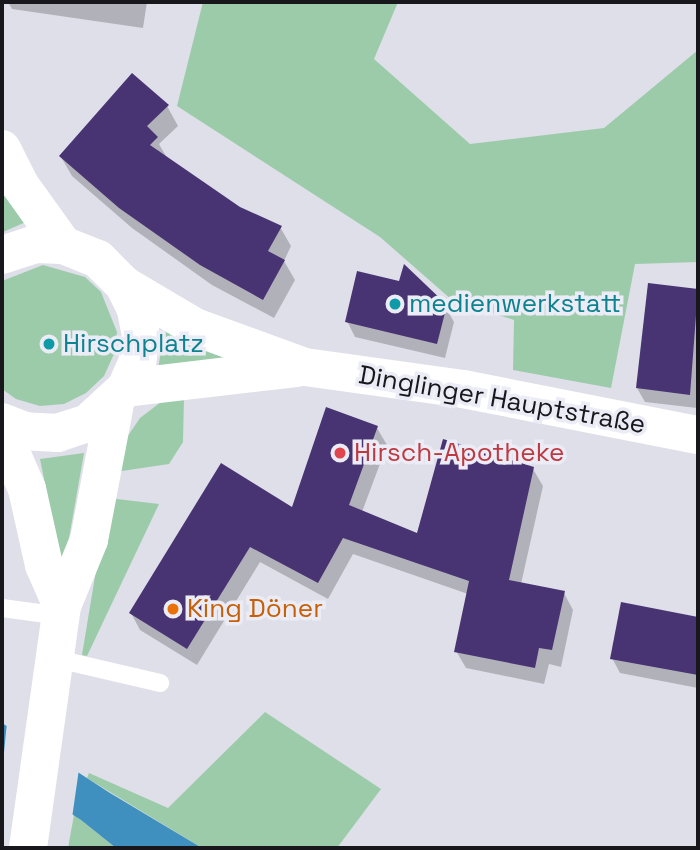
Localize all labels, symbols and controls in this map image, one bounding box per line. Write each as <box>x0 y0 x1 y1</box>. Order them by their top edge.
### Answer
place label: medienwerkstatt <box>409 288 621 320</box>
marker: medienwerkstatt <box>387 296 403 312</box>
place label: Hirschplatz <box>63 328 204 360</box>
marker: Hirschplatz <box>41 336 57 352</box>
street label: Dinglinger Hauptstraße <box>356 359 648 441</box>
place label: Hirsch-Apotheke <box>354 437 564 469</box>
marker: Hirsch-Apotheke <box>332 445 348 461</box>
place label: King Döner <box>187 593 323 625</box>
marker: King Döner <box>165 601 181 617</box>

